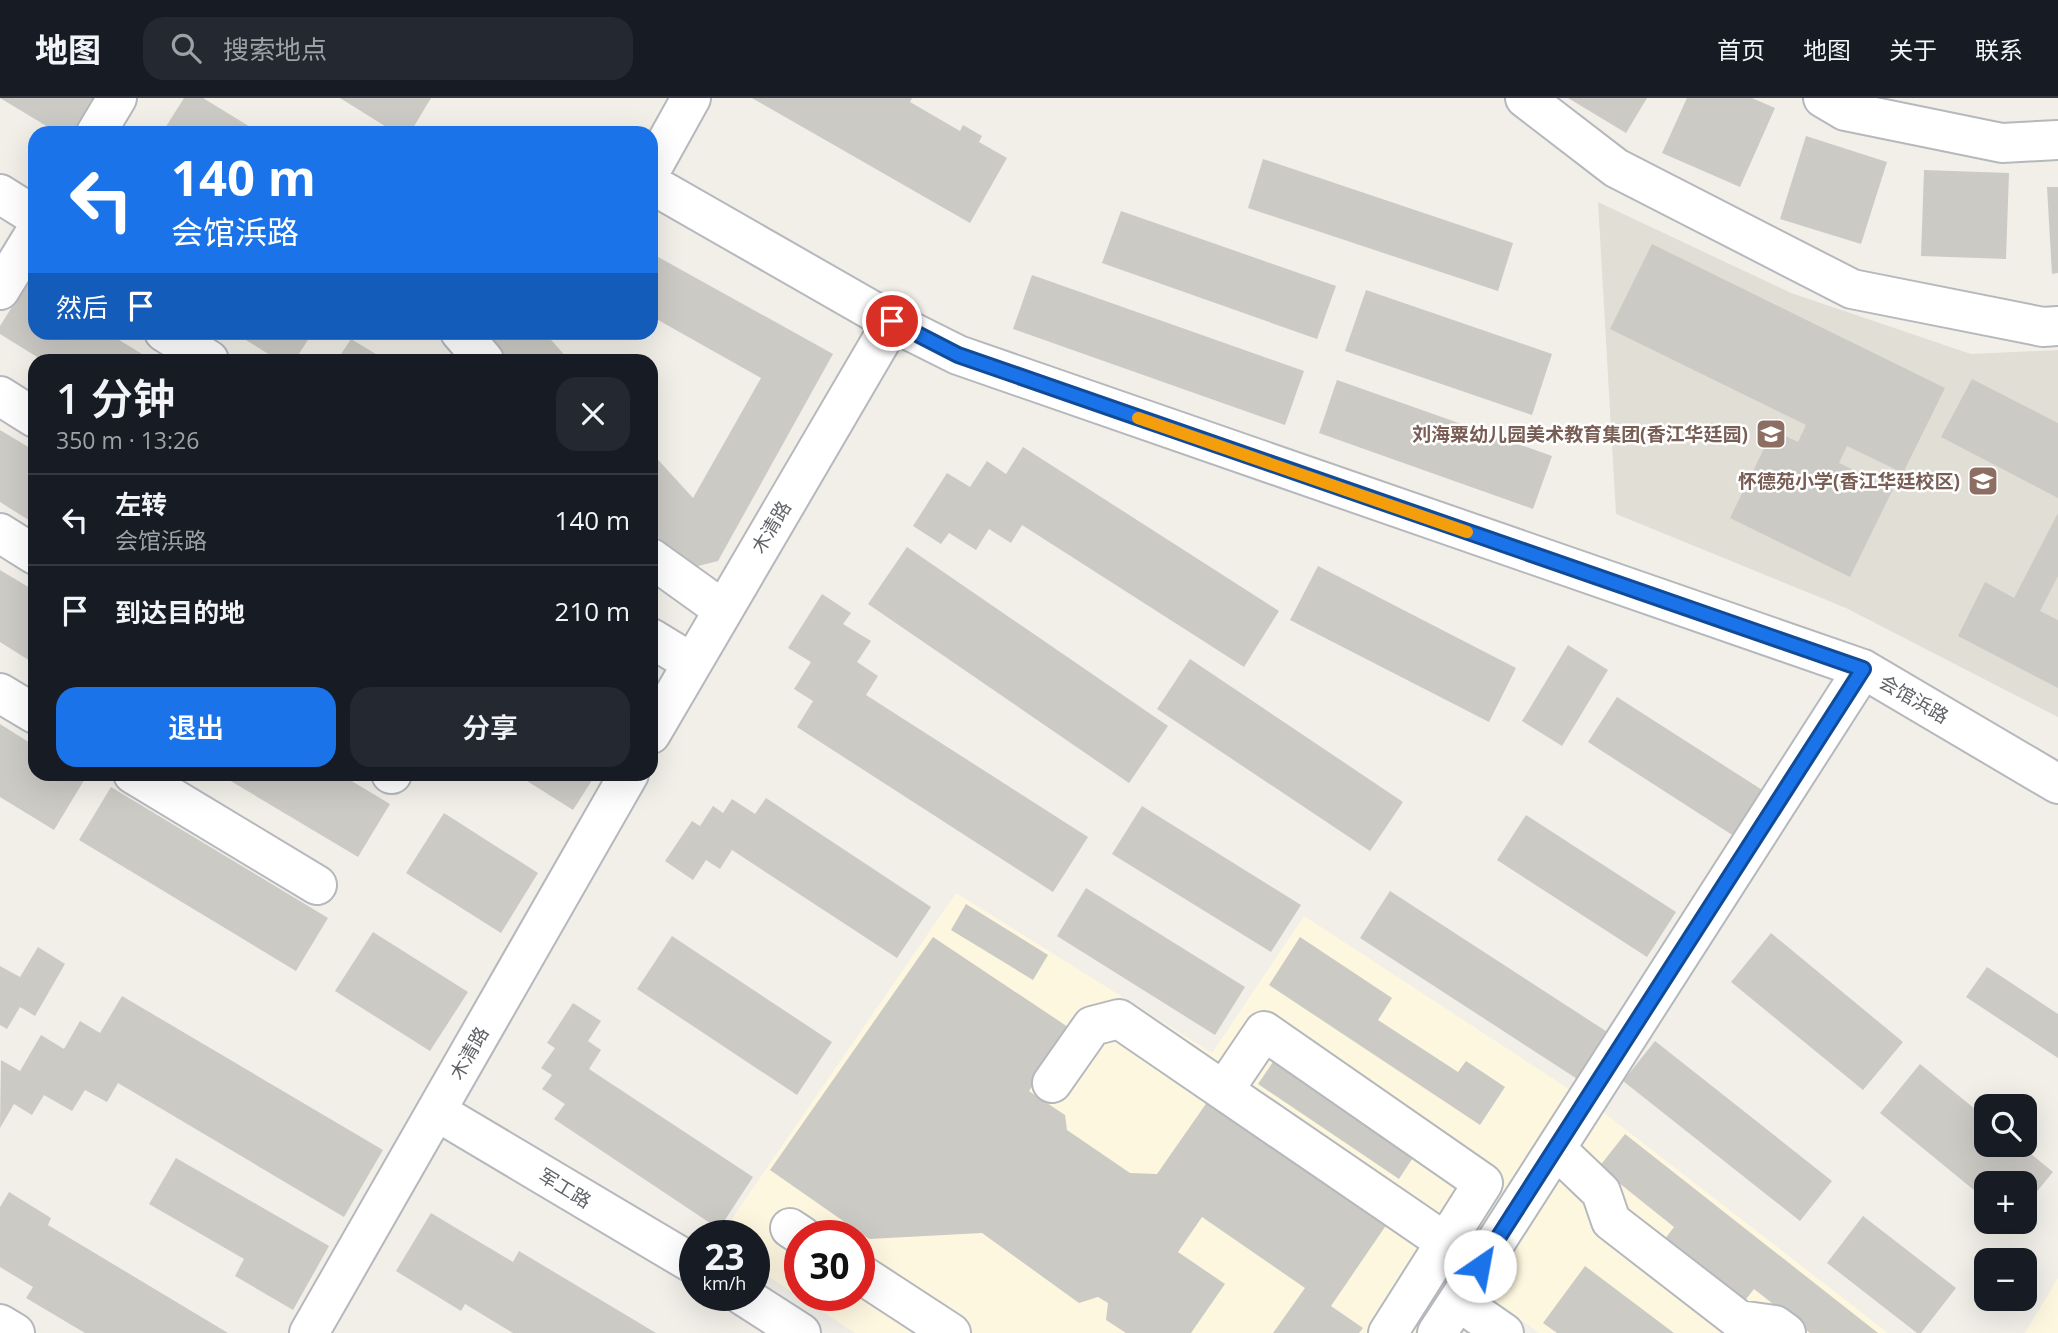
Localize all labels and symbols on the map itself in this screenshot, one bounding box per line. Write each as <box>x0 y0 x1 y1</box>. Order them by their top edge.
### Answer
pin <box>862 291 922 351</box>
school or university icon: 刘海粟幼儿园美术教育集团(香江华廷园) <box>1754 417 1788 451</box>
place label: 刘海粟幼儿园美术教育集团(香江华廷园) <box>1412 421 1748 447</box>
school or university icon: 怀德苑小学(香江华廷校区) <box>1966 464 2000 498</box>
place label: 怀德苑小学(香江华廷校区) <box>1738 468 1960 494</box>
street label: 木清路 <box>745 496 797 558</box>
street label: 会馆浜路 <box>1875 669 1953 729</box>
street label: 木清路 <box>443 1022 495 1084</box>
street label: 军工路 <box>534 1162 596 1214</box>
speed limit sign: 30 <box>784 1220 875 1311</box>
position arrow <box>1443 1229 1517 1303</box>

